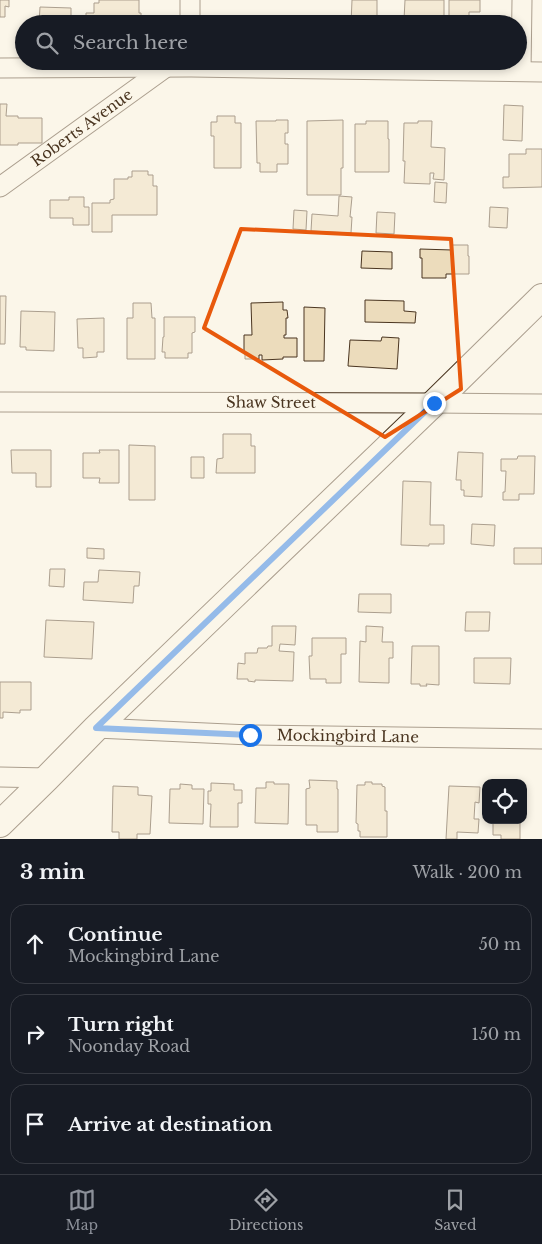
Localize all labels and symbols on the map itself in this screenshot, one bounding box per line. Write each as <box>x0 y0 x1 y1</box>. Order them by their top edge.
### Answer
street label: Roberts Avenue <box>27 85 136 170</box>
route end <box>423 392 446 415</box>
street label: Shaw Street <box>226 393 316 412</box>
route start <box>239 724 262 747</box>
street label: Mockingbird Lane <box>277 725 419 746</box>

